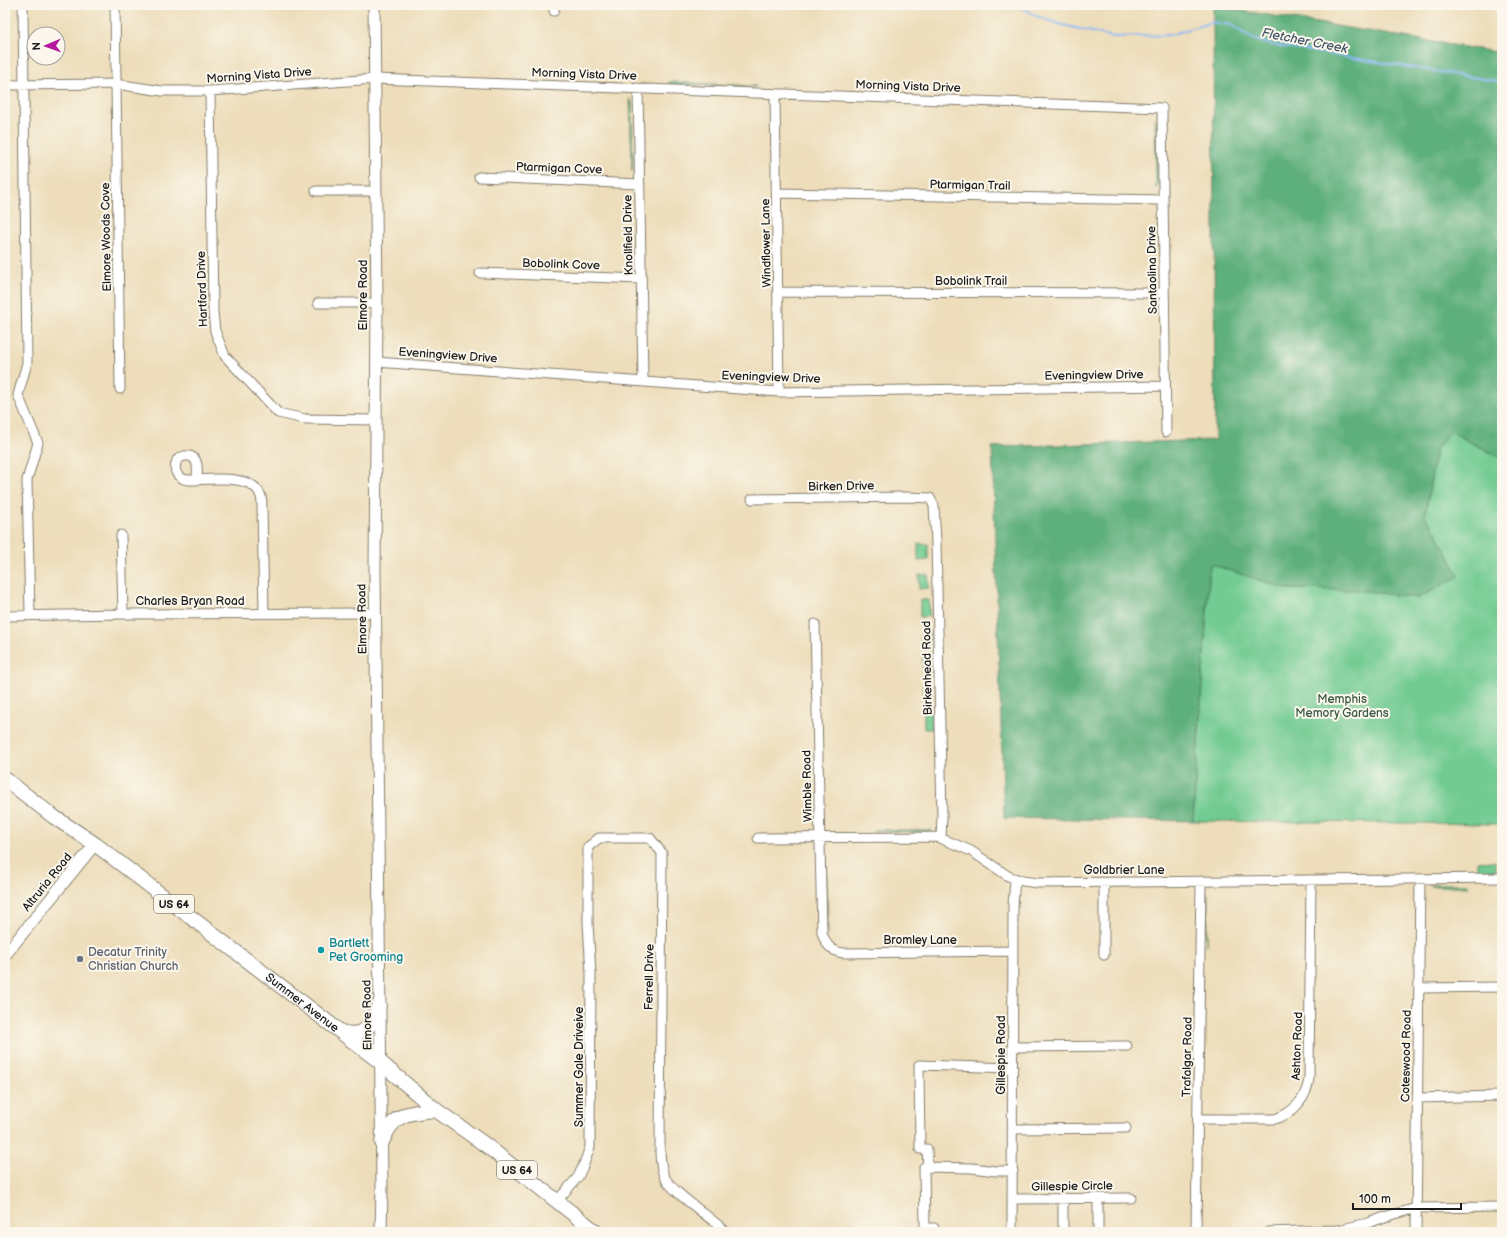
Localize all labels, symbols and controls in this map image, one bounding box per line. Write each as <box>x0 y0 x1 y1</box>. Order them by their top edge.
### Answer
water label: Fletcher Creek <box>1261 25 1350 57</box>
north arrow <box>26 26 66 66</box>
text: N <box>30 42 43 51</box>
street label: Morning Vista Drive <box>206 64 312 87</box>
street label: Morning Vista Drive <box>531 65 637 84</box>
street label: Morning Vista Drive <box>855 77 961 96</box>
street label: Ptarmigan Cove <box>515 159 602 178</box>
street label: Ptarmigan Trail <box>929 177 1011 194</box>
street label: Elmore Woods Cove <box>98 182 115 292</box>
street label: Knollfield Drive <box>620 195 637 275</box>
street label: Windflower Lane <box>758 198 775 288</box>
street label: Santaolina Drive <box>1144 226 1161 314</box>
street label: Hartford Drive <box>194 251 211 327</box>
street label: Bobolink Cove <box>522 256 600 273</box>
street label: Elmore Road <box>356 259 371 330</box>
street label: Bobolink Trail <box>935 274 1007 289</box>
street label: Eveningview Drive <box>398 345 498 366</box>
street label: Eveningview Drive <box>1044 367 1144 384</box>
street label: Eveningview Drive <box>721 368 821 387</box>
street label: Birken Drive <box>808 478 874 495</box>
street label: Elmore Road <box>354 583 371 655</box>
street label: Charles Bryan Road <box>135 594 245 609</box>
street label: Birkenhead Road <box>919 620 936 715</box>
park label: Memphis Memory Gardens <box>1295 692 1389 721</box>
street label: Wimble Road <box>799 750 816 822</box>
street label: Altruria Road <box>19 850 76 915</box>
street label: Goldbrier Lane <box>1083 863 1165 878</box>
road number: US 64 <box>154 895 194 913</box>
street label: Bromley Lane <box>883 933 957 948</box>
place label: Bartlett Pet Grooming <box>329 936 403 965</box>
street label: Ferrell Drive <box>641 944 658 1010</box>
place label: Decatur Trinity Christian Church <box>88 945 179 974</box>
marker: Bartlett Pet Grooming <box>316 945 326 955</box>
marker: Decatur Trinity Christian Church <box>75 954 85 964</box>
street label: Summer Avenue <box>262 970 342 1036</box>
street label: Elmore Road <box>359 979 376 1051</box>
street label: Summer Gale Driveive <box>572 1007 587 1127</box>
street label: Coteswood Road <box>1398 1010 1415 1102</box>
street label: Ashton Road <box>1289 1011 1306 1081</box>
street label: Gillespie Road <box>994 1015 1009 1095</box>
street label: Trafalgar Road <box>1179 1017 1196 1097</box>
road number: US 64 <box>497 1161 537 1179</box>
street label: Gillespie Circle <box>1031 1178 1113 1195</box>
scale bar <box>1353 1185 1461 1211</box>
text: 100 m <box>1359 1192 1391 1207</box>

